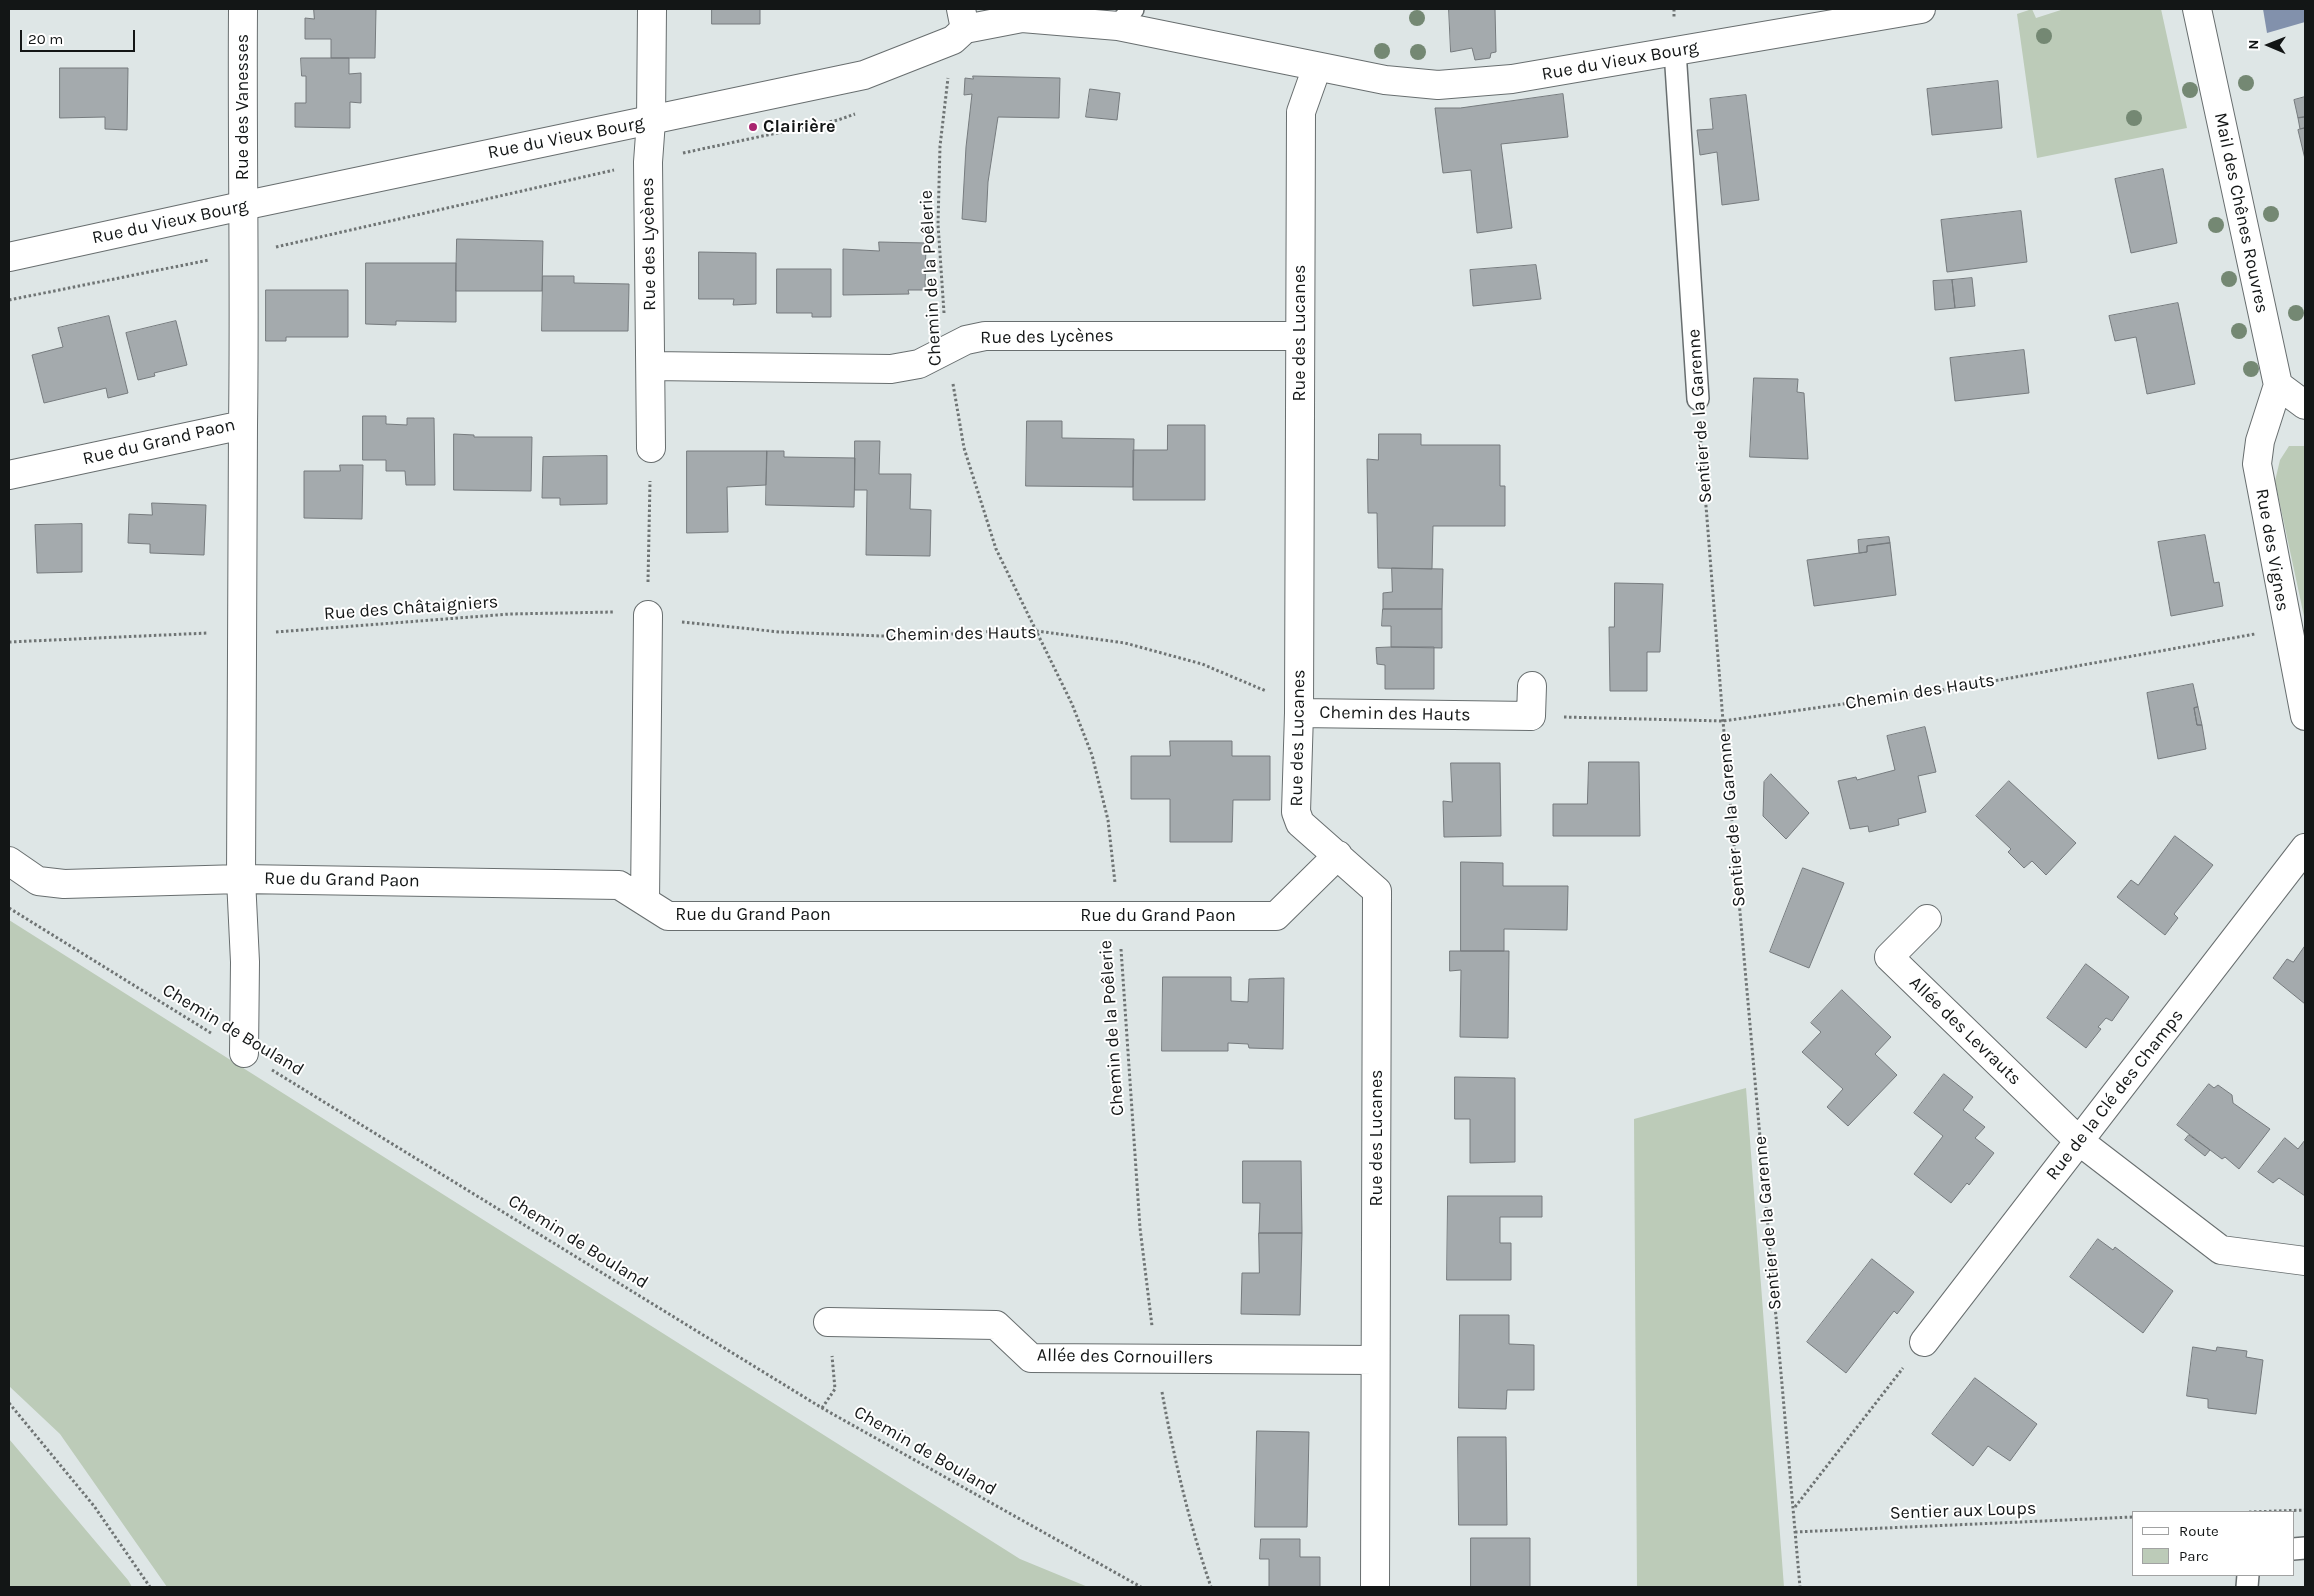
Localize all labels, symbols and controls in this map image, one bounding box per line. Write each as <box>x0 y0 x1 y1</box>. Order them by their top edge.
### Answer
scale bar <box>22 20 138 52</box>
north arrow <box>2244 20 2294 70</box>
text: 20 m <box>28 30 63 48</box>
street label: Rue des Vanesses <box>232 34 254 180</box>
street label: Rue du Vieux Bourg <box>1540 37 1700 85</box>
text: N <box>2245 40 2262 50</box>
street label: Mail des Chênes Rouvres <box>2209 111 2273 315</box>
street label: Rue du Vieux Bourg <box>486 112 646 164</box>
place label: Clairière <box>763 116 835 138</box>
marker: Clairière <box>747 121 759 133</box>
street label: Rue des Lycènes <box>637 177 661 311</box>
street label: Chemin de la Poêlerie <box>916 189 946 367</box>
street label: Rue du Vieux Bourg <box>90 195 250 249</box>
street label: Rue des Lucanes <box>1289 264 1311 402</box>
street label: Rue des Lycènes <box>980 325 1114 349</box>
street label: Sentier de la Garenne <box>1683 328 1717 504</box>
street label: Rue du Grand Paon <box>81 414 237 470</box>
street label: Rue des Vignes <box>2251 487 2293 613</box>
street label: Rue des Châtaigniers <box>323 591 499 625</box>
street label: Chemin des Hauts <box>885 622 1037 646</box>
street label: Rue des Lucanes <box>1286 669 1310 807</box>
street label: Chemin des Hauts <box>1844 670 1996 714</box>
street label: Chemin des Hauts <box>1319 702 1471 726</box>
street label: Sentier de la Garenne <box>1714 732 1750 908</box>
street label: Rue du Grand Paon <box>264 868 420 892</box>
street label: Rue du Grand Paon <box>675 904 831 926</box>
street label: Rue du Grand Paon <box>1080 905 1236 927</box>
street label: Chemin de la Poêlerie <box>1095 939 1129 1117</box>
street label: Allée des Levrauts <box>1905 972 2025 1090</box>
street label: Chemin de Bouland <box>158 979 308 1081</box>
street label: Rue de la Clé des Champs <box>2042 1005 2188 1185</box>
street label: Rue des Lucanes <box>1366 1069 1388 1207</box>
street label: Sentier de la Garenne <box>1750 1135 1786 1311</box>
street label: Chemin de Bouland <box>504 1190 652 1294</box>
street label: Allée des Cornouillers <box>1037 1345 1213 1369</box>
street label: Chemin de Bouland <box>850 1401 1000 1501</box>
street label: Sentier aux Loups <box>1889 1498 2037 1524</box>
legend <box>2132 1511 2294 1576</box>
text: Route <box>2179 1522 2219 1540</box>
text: Parc <box>2179 1547 2209 1565</box>

